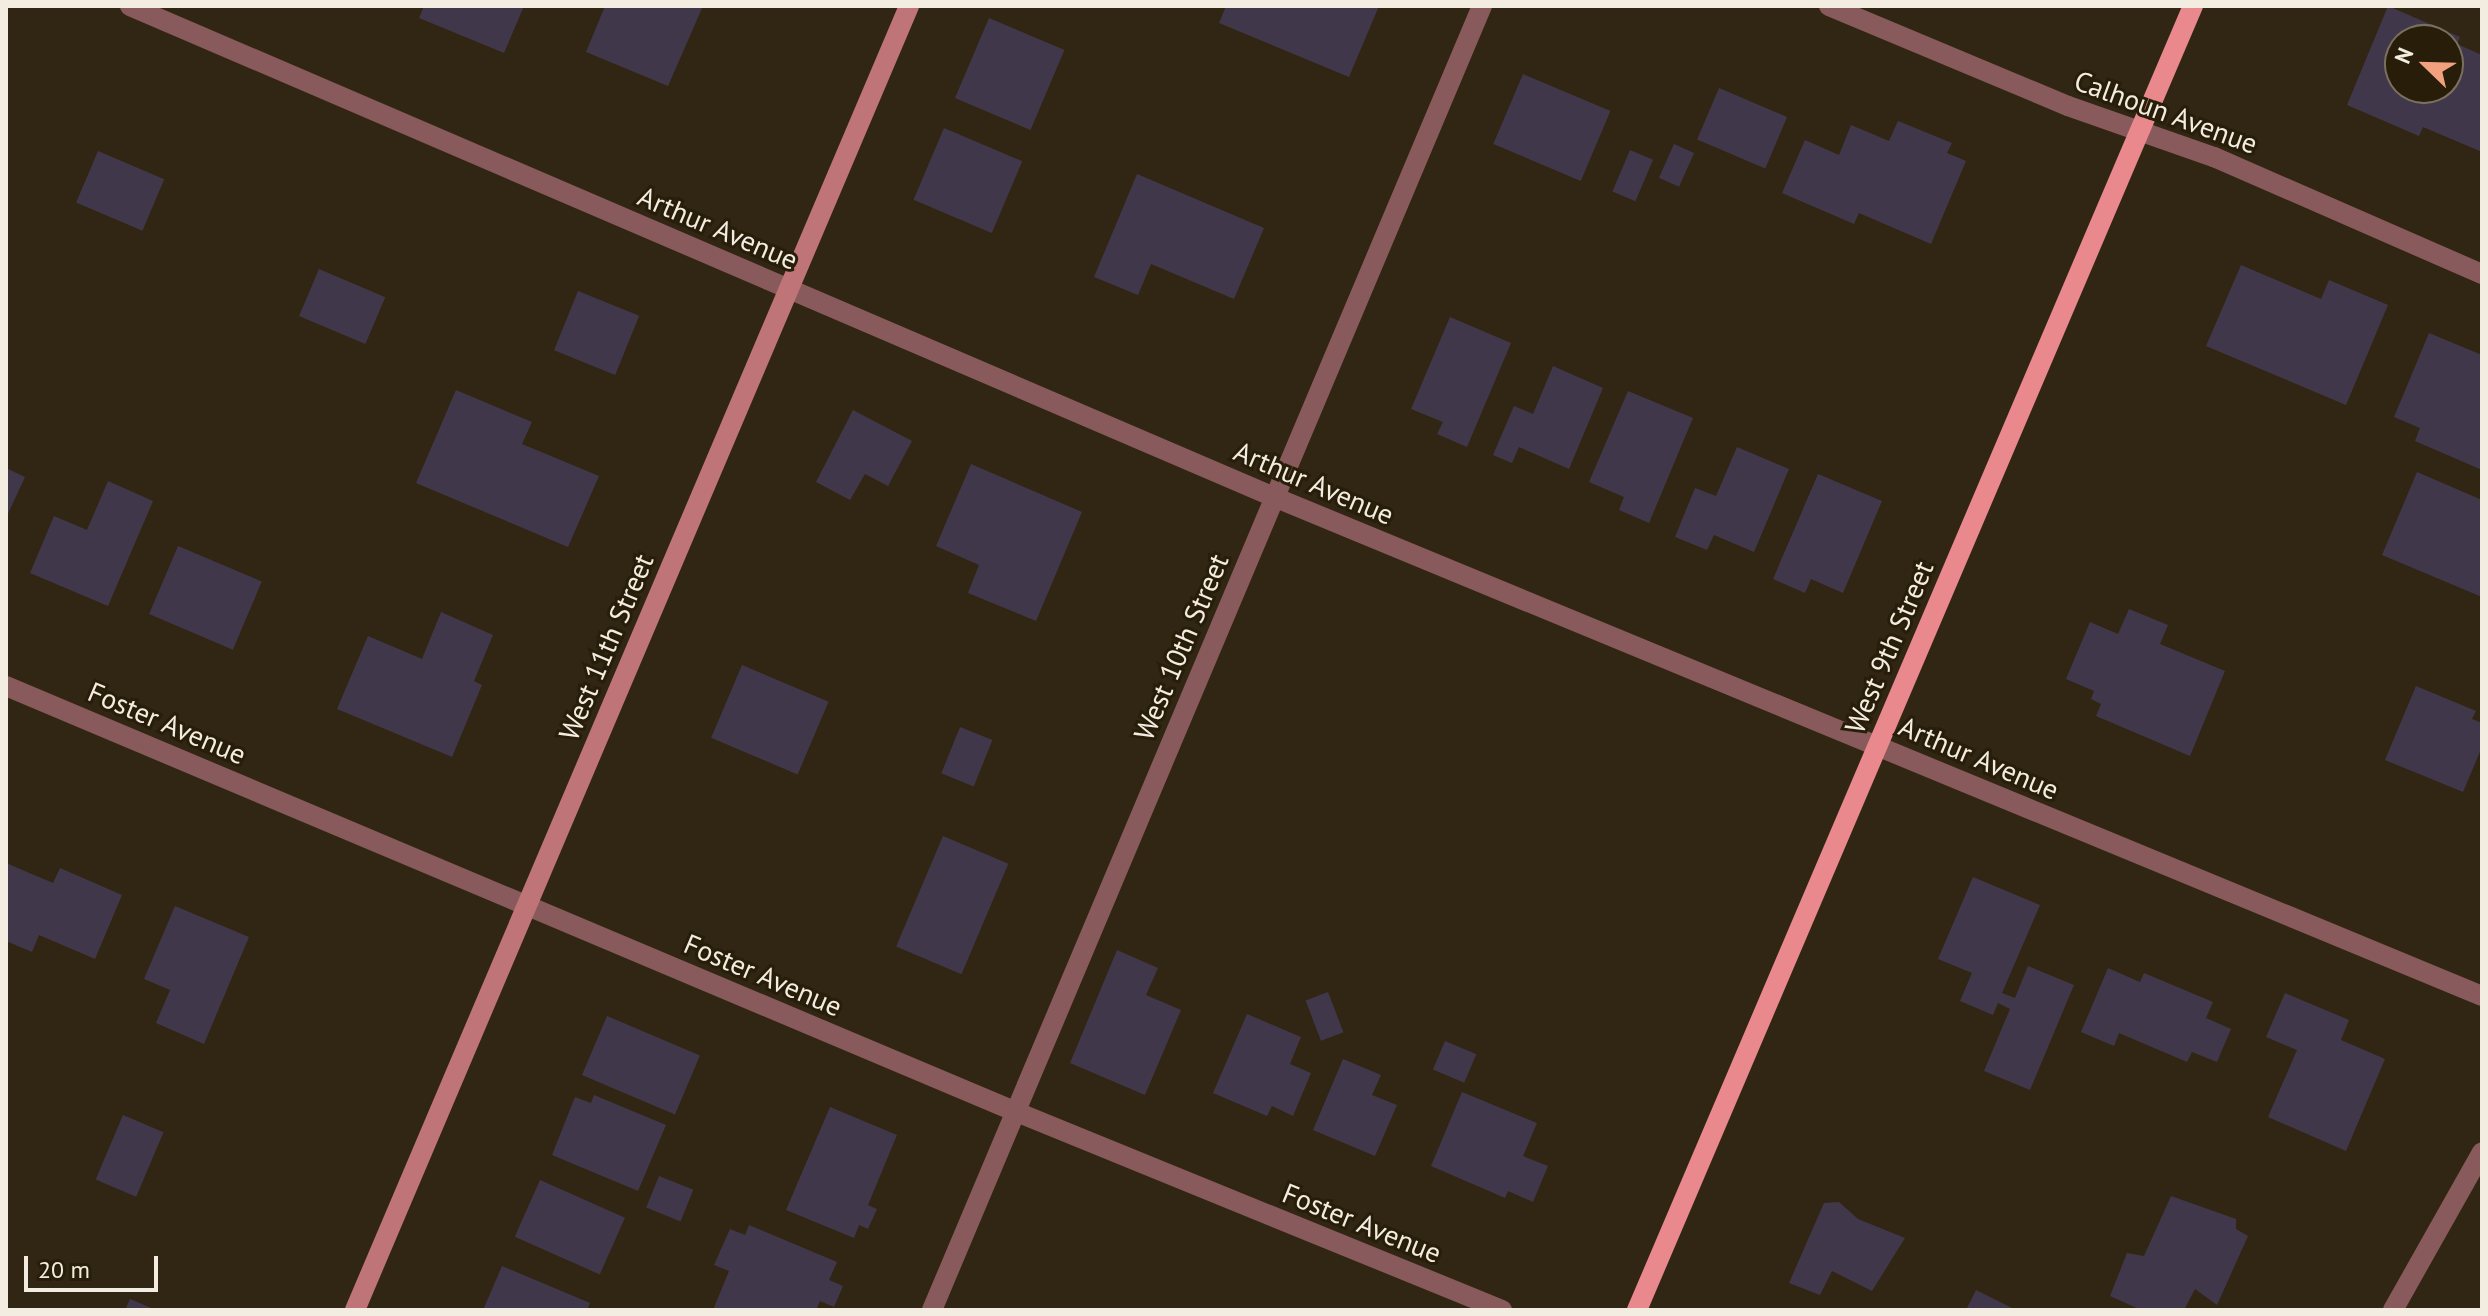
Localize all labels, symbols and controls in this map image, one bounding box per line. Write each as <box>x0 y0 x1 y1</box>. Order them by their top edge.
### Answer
north arrow <box>2384 24 2464 104</box>
text: N <box>2388 43 2419 68</box>
street label: Calhoun Avenue <box>2069 63 2263 161</box>
street label: Arthur Avenue <box>633 179 803 277</box>
street label: Arthur Avenue <box>1229 434 1399 532</box>
street label: West 11th Street <box>552 549 660 745</box>
street label: West 10th Street <box>1127 549 1235 745</box>
street label: West 9th Street <box>1838 556 1940 738</box>
street label: Foster Avenue <box>83 674 251 772</box>
street label: Arthur Avenue <box>1894 709 2064 807</box>
street label: Foster Avenue <box>679 926 847 1024</box>
street label: Foster Avenue <box>1277 1176 1447 1270</box>
scale bar <box>28 1240 162 1290</box>
text: 20 m <box>38 1254 90 1285</box>

